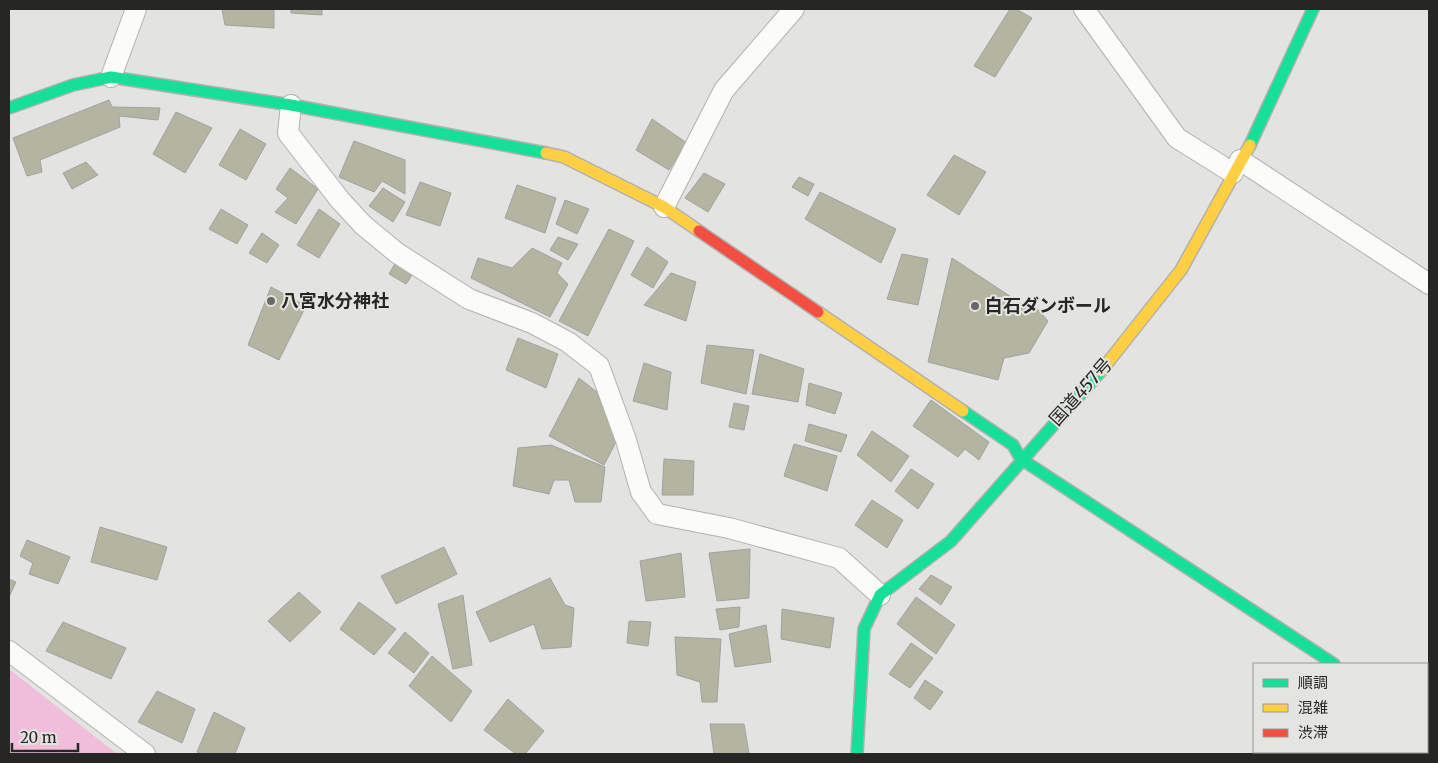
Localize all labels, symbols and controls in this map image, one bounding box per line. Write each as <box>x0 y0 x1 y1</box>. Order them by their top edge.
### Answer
place label: 八宮水分神社 <box>281 289 389 312</box>
place label: 白石ダンボール <box>985 294 1111 317</box>
marker: 八宮水分神社 <box>265 295 277 307</box>
marker: 白石ダンボール <box>969 300 981 312</box>
street label: 国道457号 <box>1044 353 1117 430</box>
legend <box>1253 663 1428 753</box>
text: 順調 <box>1298 673 1328 692</box>
text: 混雑 <box>1298 698 1328 717</box>
scale bar <box>12 720 79 752</box>
text: 渋滞 <box>1298 723 1328 742</box>
text: 20 m <box>20 728 57 747</box>

